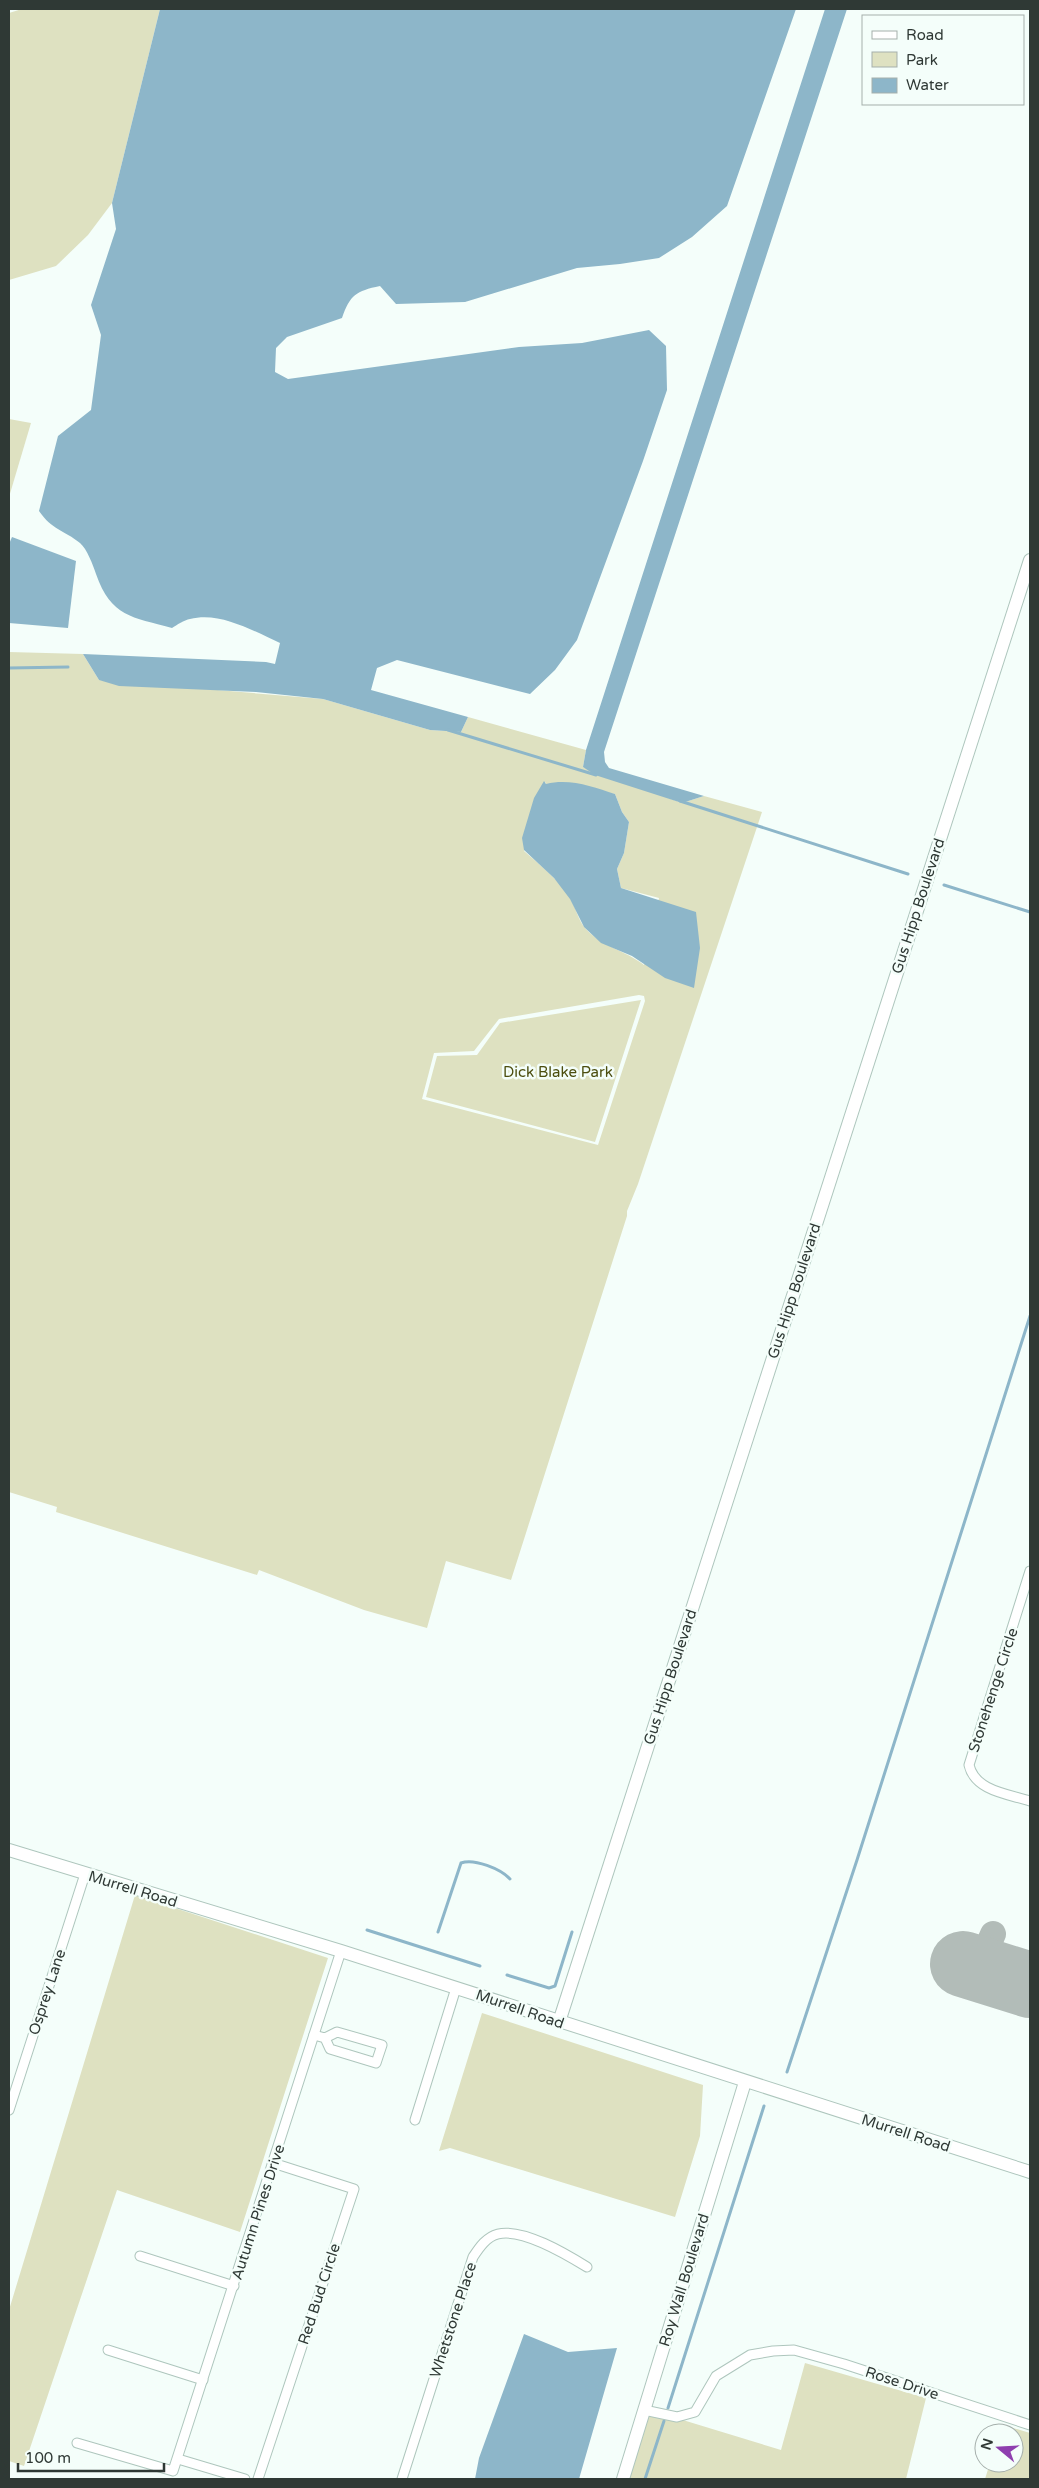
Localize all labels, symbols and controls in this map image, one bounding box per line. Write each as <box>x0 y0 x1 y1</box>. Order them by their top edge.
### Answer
legend <box>862 15 1024 105</box>
text: Road <box>906 26 944 44</box>
text: Park <box>906 51 938 69</box>
text: Water <box>906 76 949 94</box>
street label: Gus Hipp Boulevard <box>888 836 948 976</box>
park label: Dick Blake Park <box>503 1063 613 1081</box>
street label: Gus Hipp Boulevard <box>764 1221 824 1361</box>
street label: Gus Hipp Boulevard <box>640 1607 700 1747</box>
street label: Stonehenge Circle <box>964 1625 1022 1755</box>
street label: Murrell Road <box>86 1867 180 1911</box>
street label: Osprey Lane <box>25 1947 69 2037</box>
street label: Murrell Road <box>473 1985 567 2033</box>
street label: Murrell Road <box>859 2110 953 2156</box>
street label: Autumn Pines Drive <box>228 2142 288 2282</box>
street label: Roy Wall Boulevard <box>655 2211 713 2349</box>
street label: Red Bud Circle <box>294 2241 344 2347</box>
street label: Whetstone Place <box>426 2260 480 2380</box>
street label: Rose Drive <box>863 2363 941 2403</box>
north arrow <box>974 2423 1024 2473</box>
text: N <box>977 2436 997 2452</box>
scale bar <box>18 2440 164 2472</box>
text: 100 m <box>25 2449 71 2467</box>

